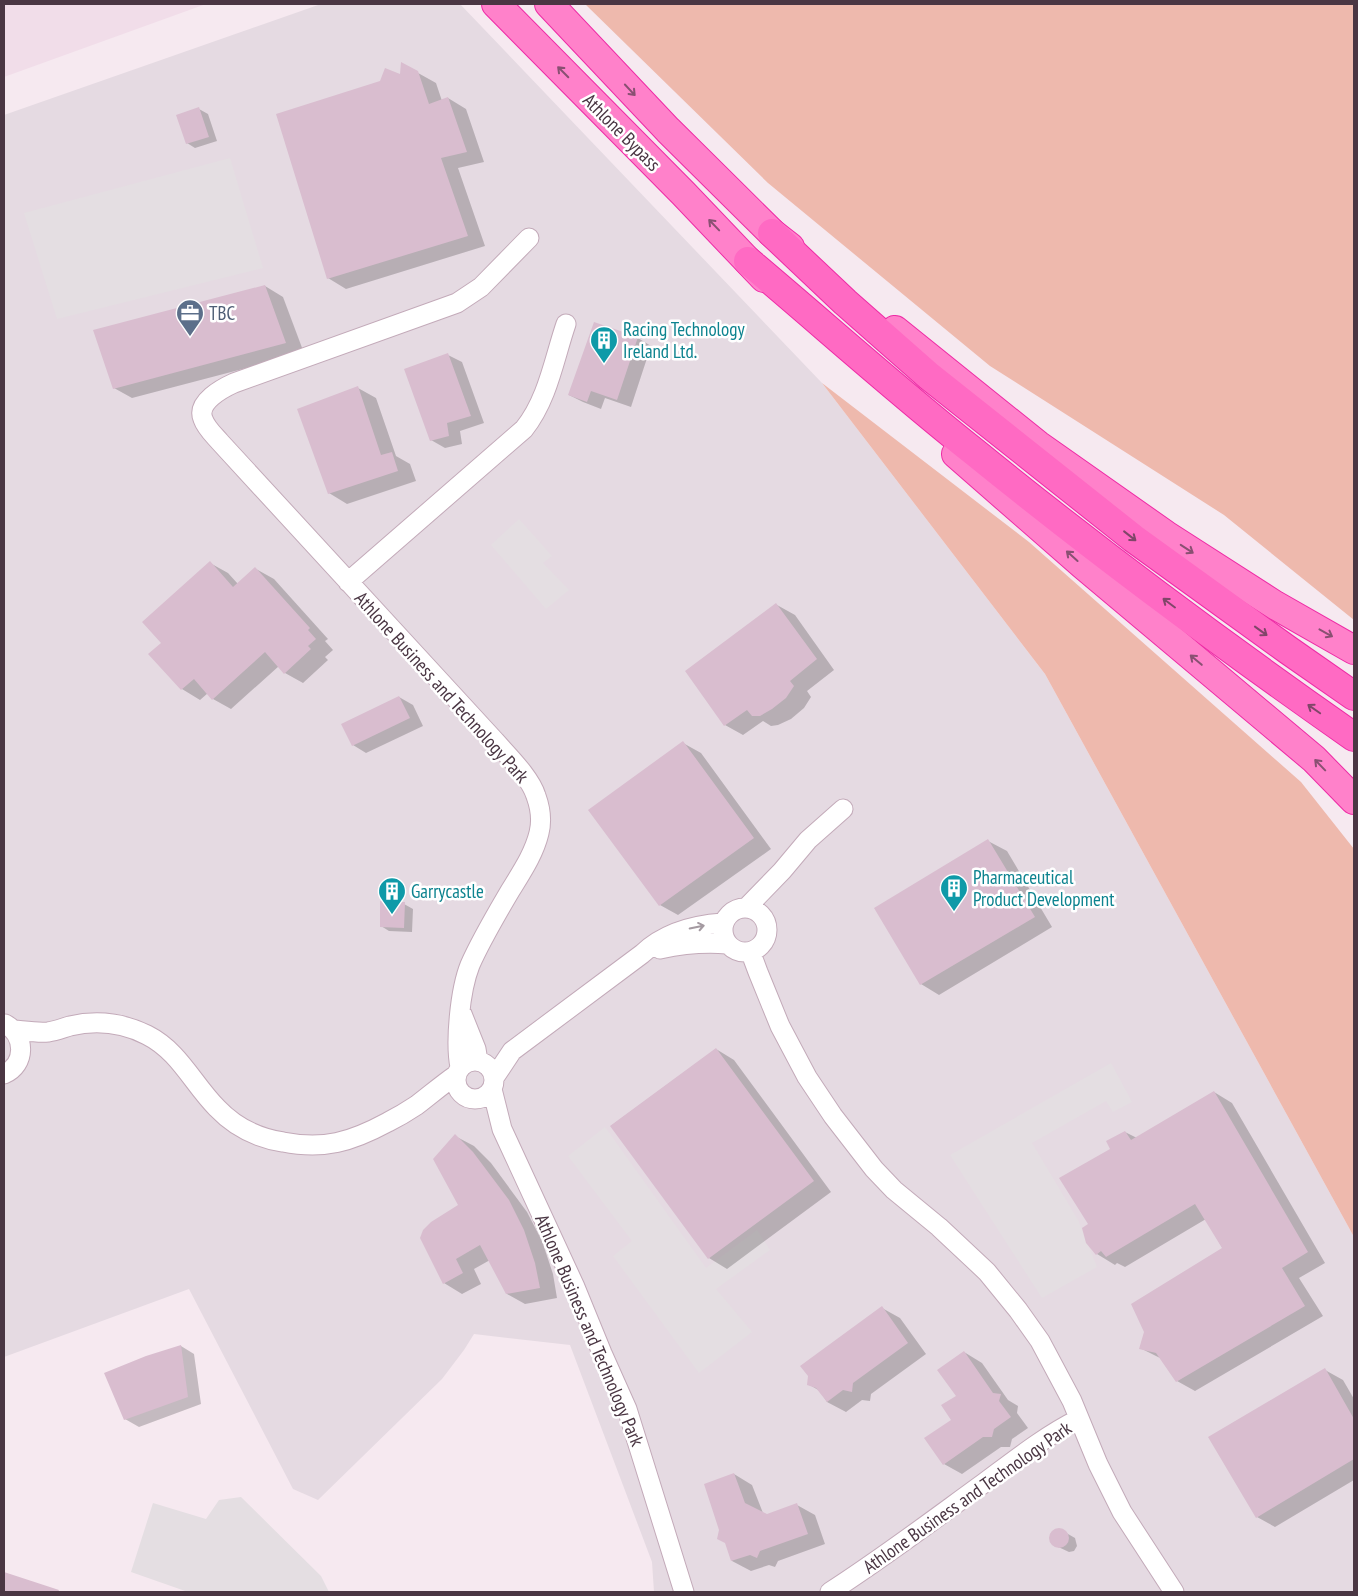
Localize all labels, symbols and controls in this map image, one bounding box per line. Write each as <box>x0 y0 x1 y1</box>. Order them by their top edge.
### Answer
one-way arrow <box>557 66 569 79</box>
one-way arrow <box>624 84 636 96</box>
street label: Athlone Bypass <box>578 88 666 176</box>
one-way arrow <box>708 219 720 232</box>
office icon: TBC <box>175 298 205 337</box>
place label: TBC <box>209 301 235 325</box>
place label: Racing Technology Ireland Ltd. <box>623 317 745 363</box>
building icon: Racing Technology Ireland Ltd. <box>589 325 619 364</box>
one-way arrow <box>1123 530 1136 541</box>
one-way arrow <box>1180 543 1194 554</box>
one-way arrow <box>1065 550 1078 561</box>
street label: Athlone Business and Technology Park <box>350 586 535 788</box>
one-way arrow <box>1162 598 1176 608</box>
one-way arrow <box>1254 626 1268 637</box>
one-way arrow <box>1318 629 1332 639</box>
one-way arrow <box>1190 655 1203 666</box>
one-way arrow <box>1307 704 1321 714</box>
one-way arrow <box>1314 759 1326 771</box>
place label: Pharmaceutical Product Development <box>973 865 1115 911</box>
building icon: Pharmaceutical Product Development <box>939 873 969 912</box>
building icon: Garrycastle <box>377 876 407 915</box>
place label: Garrycastle <box>411 879 484 903</box>
one-way arrow <box>688 922 704 931</box>
street label: Athlone Business and Technology Park <box>530 1211 650 1450</box>
street label: Athlone Business and Technology Park <box>858 1415 1076 1578</box>

